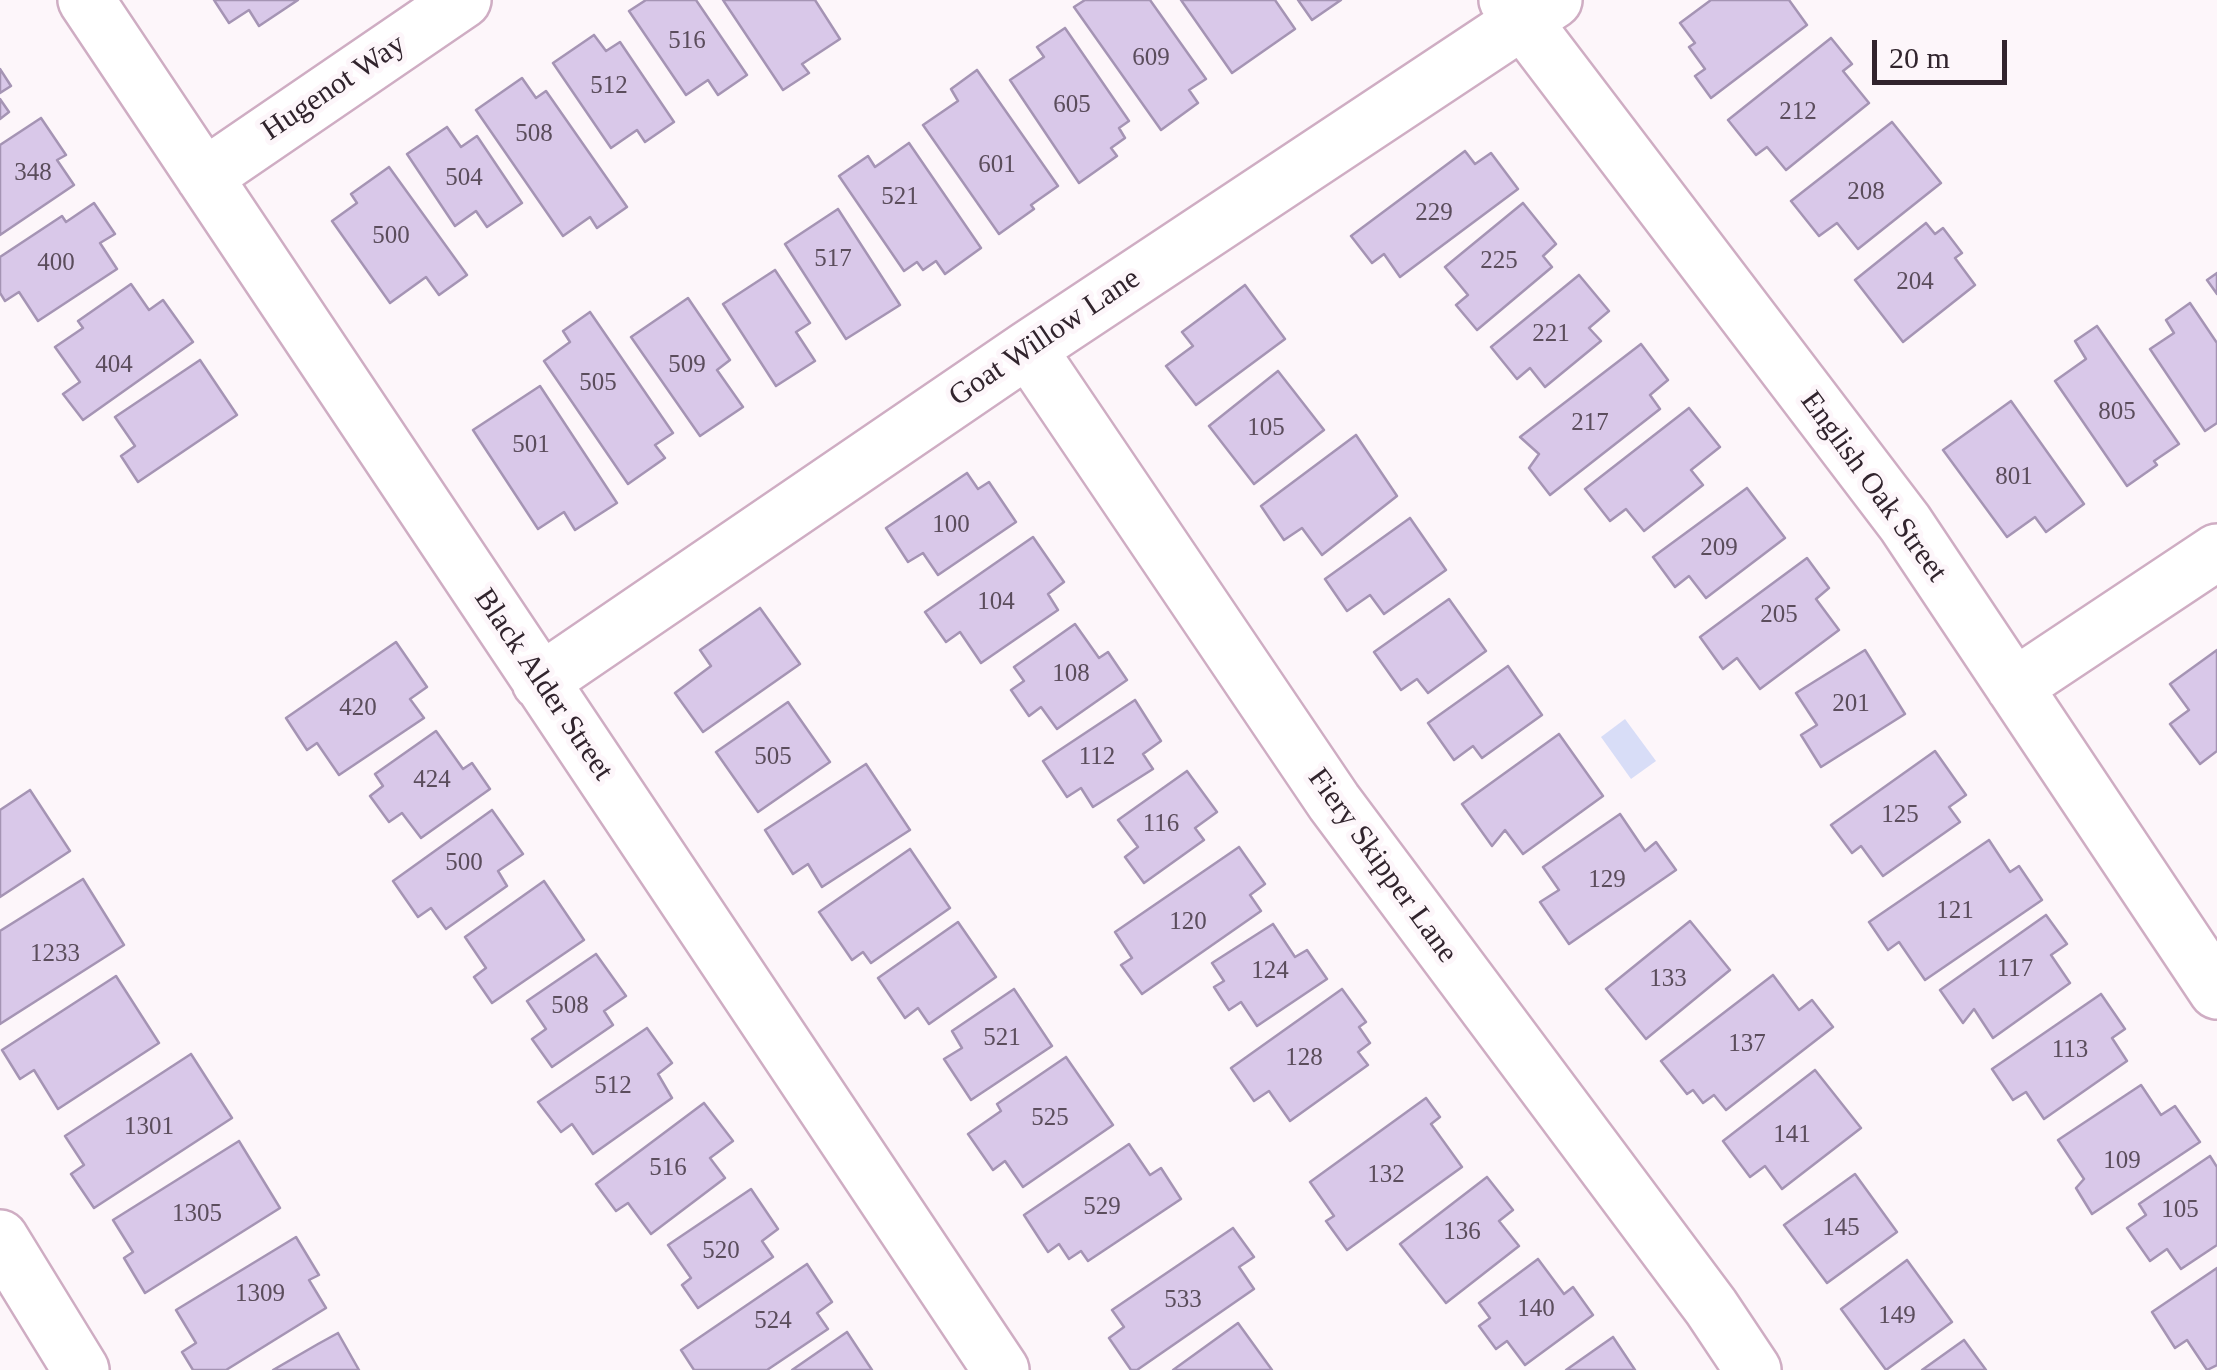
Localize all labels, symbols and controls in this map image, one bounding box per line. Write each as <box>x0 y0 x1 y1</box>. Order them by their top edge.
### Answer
scale bar <box>1877 20 2012 82</box>
house number: 516 <box>668 26 706 56</box>
street label: Hugenot Way <box>256 27 412 149</box>
text: 20 m <box>1889 41 1950 74</box>
house number: 609 <box>1132 43 1170 73</box>
house number: 512 <box>590 71 628 101</box>
house number: 605 <box>1053 90 1091 120</box>
house number: 212 <box>1779 97 1817 127</box>
house number: 508 <box>515 119 553 149</box>
house number: 601 <box>978 150 1016 180</box>
house number: 348 <box>14 158 52 188</box>
house number: 504 <box>445 163 483 193</box>
house number: 208 <box>1847 177 1885 207</box>
house number: 521 <box>881 182 919 212</box>
house number: 229 <box>1415 198 1453 228</box>
house number: 500 <box>372 221 410 251</box>
house number: 517 <box>814 244 852 274</box>
house number: 225 <box>1480 246 1518 276</box>
house number: 400 <box>37 248 75 278</box>
street label: Goat Willow Lane <box>943 261 1147 415</box>
house number: 204 <box>1896 267 1934 297</box>
house number: 221 <box>1532 319 1570 349</box>
house number: 404 <box>95 350 133 380</box>
house number: 509 <box>668 350 706 380</box>
house number: 505 <box>579 368 617 398</box>
street label: English Oak Street <box>1792 385 1954 589</box>
house number: 805 <box>2098 397 2136 427</box>
house number: 217 <box>1571 408 1609 438</box>
house number: 105 <box>1247 413 1285 443</box>
house number: 501 <box>512 430 550 460</box>
house number: 801 <box>1995 462 2033 492</box>
house number: 100 <box>932 510 970 540</box>
house number: 209 <box>1700 533 1738 563</box>
street label: Black Alder Street <box>466 582 620 788</box>
house number: 104 <box>977 587 1015 617</box>
house number: 205 <box>1760 600 1798 630</box>
house number: 108 <box>1052 659 1090 689</box>
house number: 201 <box>1832 689 1870 719</box>
house number: 420 <box>339 693 377 723</box>
house number: 505 <box>754 742 792 772</box>
house number: 112 <box>1079 742 1115 772</box>
street label: Fiery Skipper Lane <box>1299 762 1465 970</box>
house number: 424 <box>413 765 451 795</box>
house number: 125 <box>1881 800 1919 830</box>
house number: 116 <box>1143 809 1179 839</box>
house number: 500 <box>445 848 483 878</box>
house number: 129 <box>1588 865 1626 895</box>
house number: 121 <box>1936 896 1974 926</box>
house number: 120 <box>1169 907 1207 937</box>
house number: 1233 <box>30 939 80 969</box>
house number: 117 <box>1997 954 2033 984</box>
house number: 124 <box>1251 956 1289 986</box>
house number: 133 <box>1649 964 1687 994</box>
house number: 508 <box>551 991 589 1021</box>
house number: 521 <box>983 1023 1021 1053</box>
house number: 137 <box>1728 1029 1766 1059</box>
house number: 113 <box>2052 1035 2088 1065</box>
house number: 128 <box>1285 1043 1323 1073</box>
house number: 512 <box>594 1071 632 1101</box>
house number: 525 <box>1031 1103 1069 1133</box>
house number: 1301 <box>124 1112 174 1142</box>
house number: 141 <box>1773 1120 1811 1150</box>
house number: 109 <box>2103 1146 2141 1176</box>
house number: 516 <box>649 1153 687 1183</box>
house number: 132 <box>1367 1160 1405 1190</box>
house number: 529 <box>1083 1192 1121 1222</box>
house number: 105 <box>2161 1195 2199 1225</box>
house number: 1305 <box>172 1199 222 1229</box>
house number: 145 <box>1822 1213 1860 1243</box>
house number: 136 <box>1443 1217 1481 1247</box>
house number: 520 <box>702 1236 740 1266</box>
house number: 1309 <box>235 1279 285 1309</box>
house number: 533 <box>1164 1285 1202 1315</box>
house number: 140 <box>1517 1294 1555 1324</box>
house number: 149 <box>1878 1301 1916 1331</box>
house number: 524 <box>754 1306 792 1336</box>

